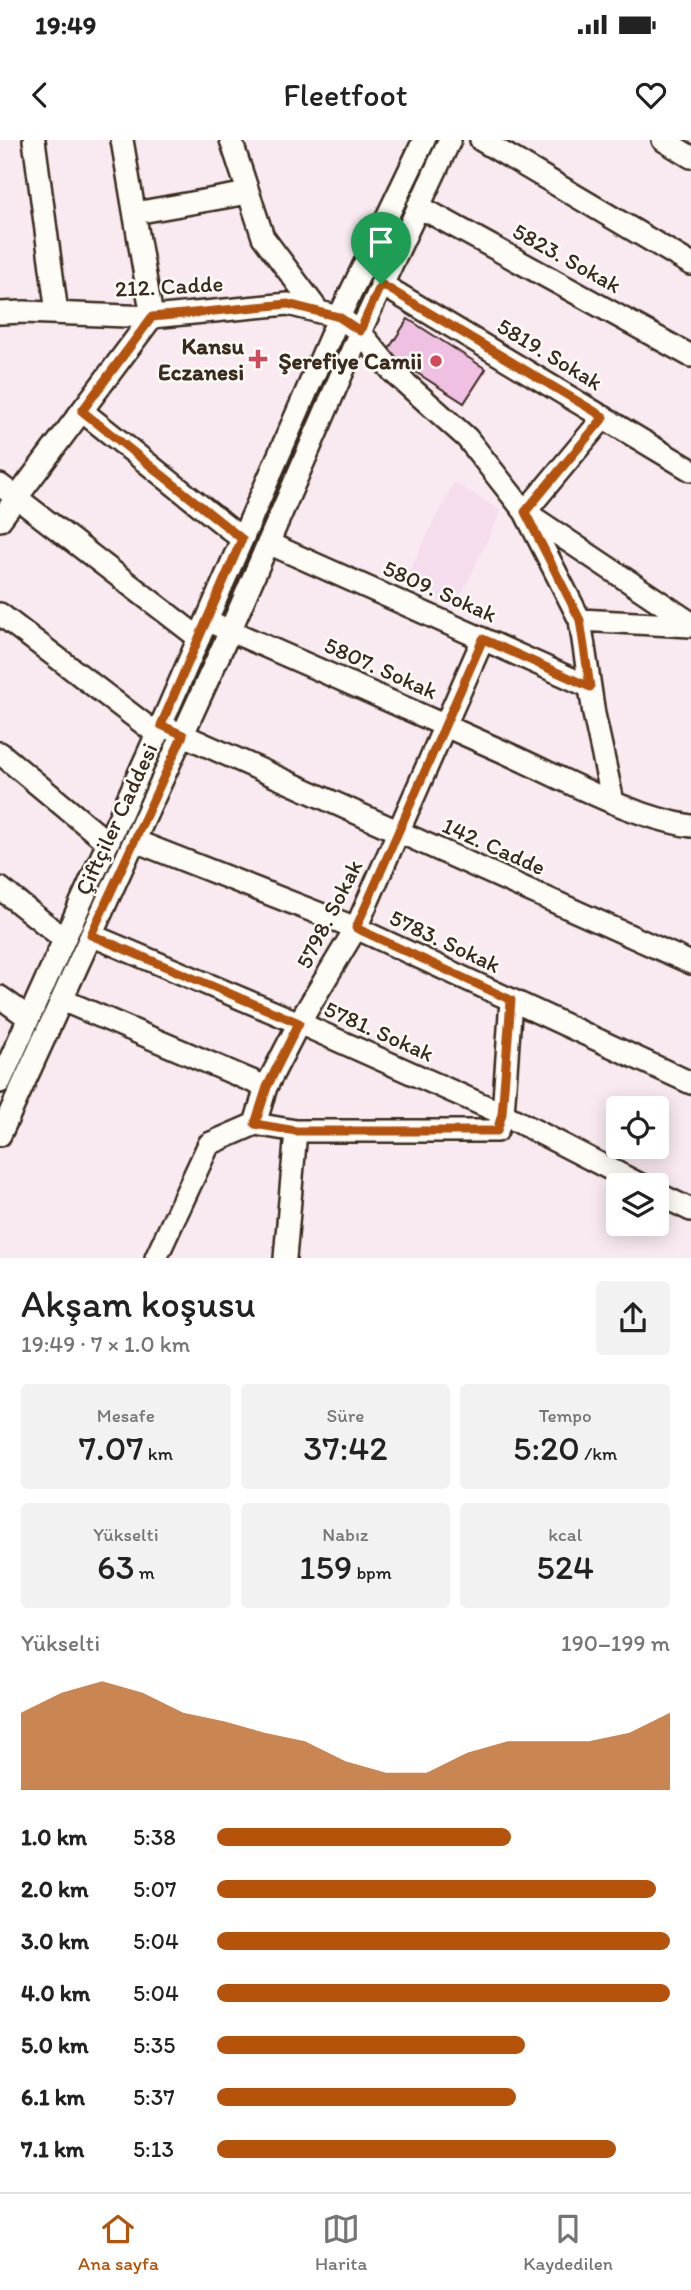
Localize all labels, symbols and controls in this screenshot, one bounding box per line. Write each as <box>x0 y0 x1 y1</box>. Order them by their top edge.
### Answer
text: 19:49 <box>35 9 96 41</box>
icon: back <box>21 76 59 114</box>
text: Fleetfoot <box>283 76 408 114</box>
icon: heart <box>632 76 670 114</box>
pin <box>351 212 411 284</box>
street label: 5823. Sokak <box>508 217 626 299</box>
icon: arrive <box>362 223 400 261</box>
street label: 212. Cadde <box>114 269 224 303</box>
street label: 5819. Sokak <box>492 312 608 396</box>
place label: Kansu Eczanesi <box>158 332 244 386</box>
place label: Şerefiye Camii <box>278 347 422 375</box>
marker: Kansu Eczanesi <box>250 351 266 367</box>
marker: Şerefiye Camii <box>428 353 444 369</box>
street label: 5809. Sokak <box>379 554 501 629</box>
street label: 5807. Sokak <box>320 631 442 705</box>
street label: Çiftçiler Caddesi <box>69 738 163 900</box>
street label: 142. Cadde <box>438 811 550 881</box>
street label: 5798. Sokak <box>290 855 369 973</box>
street label: 5783. Sokak <box>385 903 505 979</box>
street label: 5781. Sokak <box>320 994 438 1068</box>
map controls <box>606 1096 669 1236</box>
button: locate <box>606 1096 669 1159</box>
button: layers <box>606 1173 669 1236</box>
text: Akşam koşusu <box>21 1281 256 1327</box>
button: share <box>596 1281 670 1355</box>
text: 19:49 · 7 × 1.0 km <box>21 1330 190 1358</box>
text: Mesafe <box>97 1404 155 1427</box>
text: Süre <box>327 1404 364 1427</box>
text: Tempo <box>539 1404 592 1427</box>
text: 7.07 <box>79 1427 144 1469</box>
text: 37:42 <box>303 1427 388 1469</box>
text: 5:20 <box>513 1427 580 1469</box>
text: km <box>144 1442 173 1465</box>
text: /km <box>580 1442 617 1465</box>
text: Yükselti <box>93 1523 159 1546</box>
text: Nabız <box>322 1523 369 1546</box>
text: kcal <box>548 1523 582 1546</box>
text: 63 <box>97 1546 134 1588</box>
text: 159 <box>299 1546 352 1588</box>
text: 524 <box>536 1546 594 1588</box>
text: m <box>134 1561 155 1584</box>
text: bpm <box>352 1561 392 1584</box>
text: Yükselti <box>21 1629 100 1657</box>
text: 190–199 m <box>561 1629 670 1657</box>
text: 1.0 km <box>21 1823 87 1851</box>
text: 5:38 <box>133 1823 176 1851</box>
text: 2.0 km <box>21 1875 89 1903</box>
text: 5:07 <box>133 1875 176 1903</box>
text: 3.0 km <box>21 1927 89 1955</box>
text: 5:04 <box>133 1927 179 1955</box>
text: 4.0 km <box>21 1979 90 2007</box>
text: 5:04 <box>133 1979 179 2007</box>
text: 5.0 km <box>21 2031 88 2059</box>
text: 5:35 <box>133 2031 175 2059</box>
text: 6.1 km <box>21 2083 85 2111</box>
text: 5:37 <box>133 2083 175 2111</box>
text: 7.1 km <box>21 2135 84 2163</box>
text: 5:13 <box>133 2135 174 2163</box>
tab: Ana sayfa <box>78 2210 159 2275</box>
tab: Harita <box>315 2210 367 2275</box>
tab: Kaydedilen <box>523 2210 613 2275</box>

